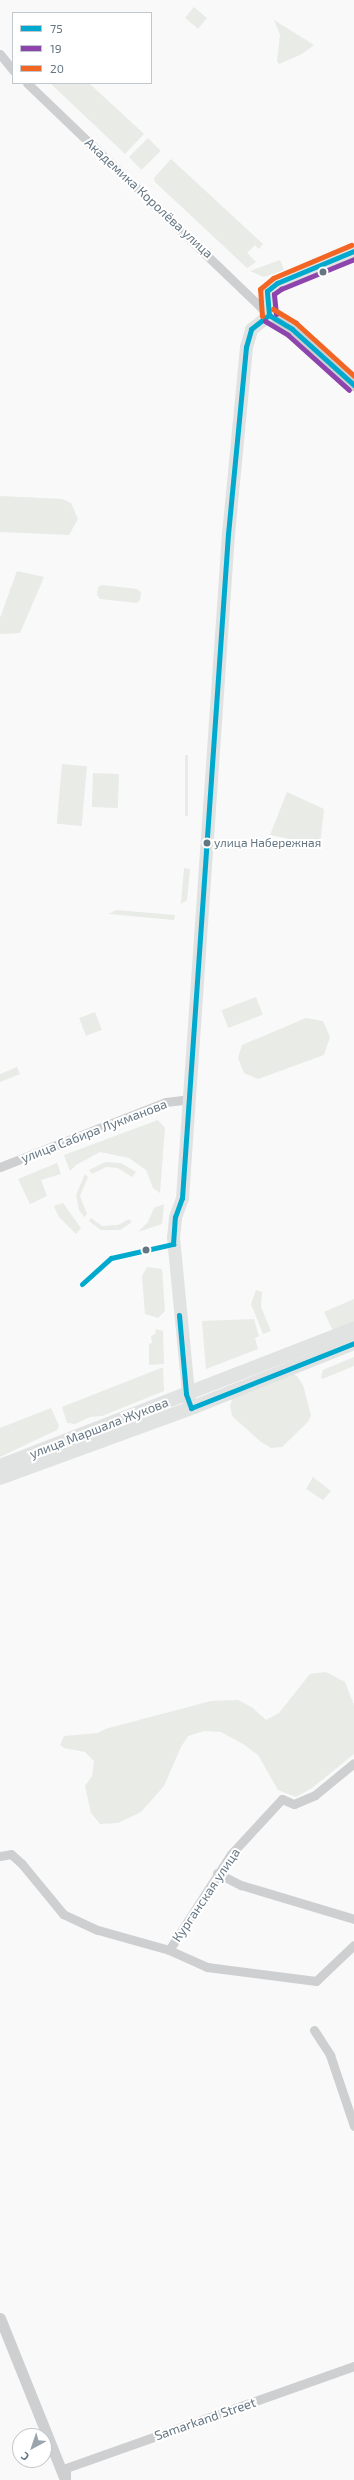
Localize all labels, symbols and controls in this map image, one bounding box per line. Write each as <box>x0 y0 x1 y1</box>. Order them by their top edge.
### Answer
legend <box>12 12 152 84</box>
text: 75 <box>50 21 63 35</box>
text: 19 <box>50 41 62 55</box>
text: 20 <box>50 61 64 75</box>
street label: Академика Королёва улица <box>82 135 216 261</box>
unlabelled marker <box>318 267 328 277</box>
place label: улица Набережная <box>214 836 321 850</box>
marker: улица Набережная <box>202 838 212 848</box>
street label: улица Сабира Лукманова <box>19 1096 169 1166</box>
unlabelled marker <box>141 1245 151 1255</box>
street label: улица Маршала Жукова <box>27 1394 171 1462</box>
street label: Курганская улица <box>169 1845 243 1945</box>
street label: Samarkand Street <box>152 2394 258 2444</box>
north arrow <box>12 2428 52 2468</box>
text: С <box>18 2450 31 2464</box>

